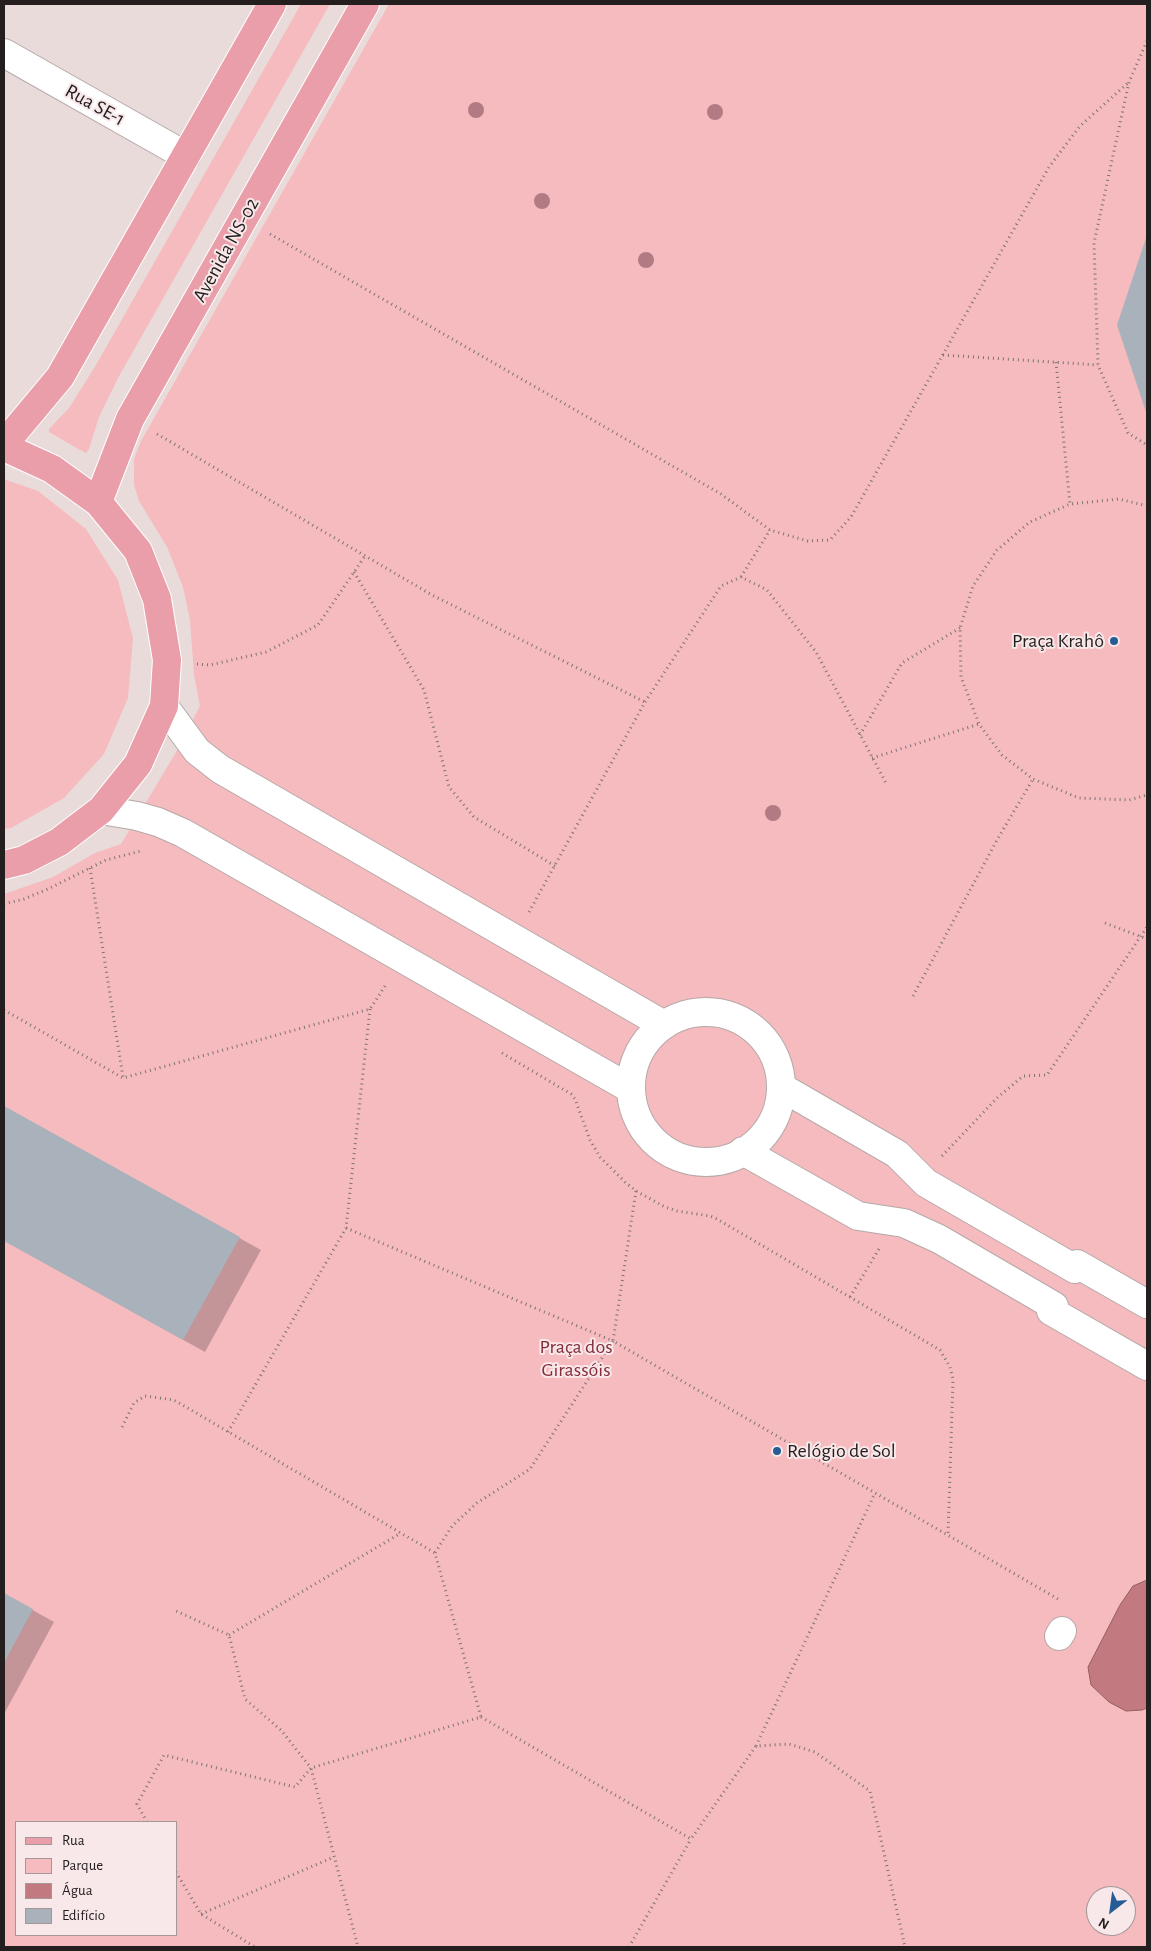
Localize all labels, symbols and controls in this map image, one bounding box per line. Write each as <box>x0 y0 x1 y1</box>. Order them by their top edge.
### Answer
street label: Rua SE-1 <box>61 79 129 131</box>
street label: Avenida NS-02 <box>187 194 265 306</box>
place label: Praça Krahô <box>1012 629 1104 653</box>
marker: Praça Krahô <box>1108 635 1120 647</box>
park label: Praça dos Girassóis <box>539 1335 613 1382</box>
place label: Relógio de Sol <box>787 1439 896 1463</box>
marker: Relógio de Sol <box>771 1445 783 1457</box>
legend <box>15 1821 178 1936</box>
text: Rua <box>62 1833 85 1848</box>
text: Parque <box>62 1858 103 1873</box>
text: Água <box>62 1883 93 1898</box>
north arrow <box>1086 1886 1136 1936</box>
text: Edifício <box>62 1908 105 1923</box>
text: N <box>1096 1915 1112 1932</box>

